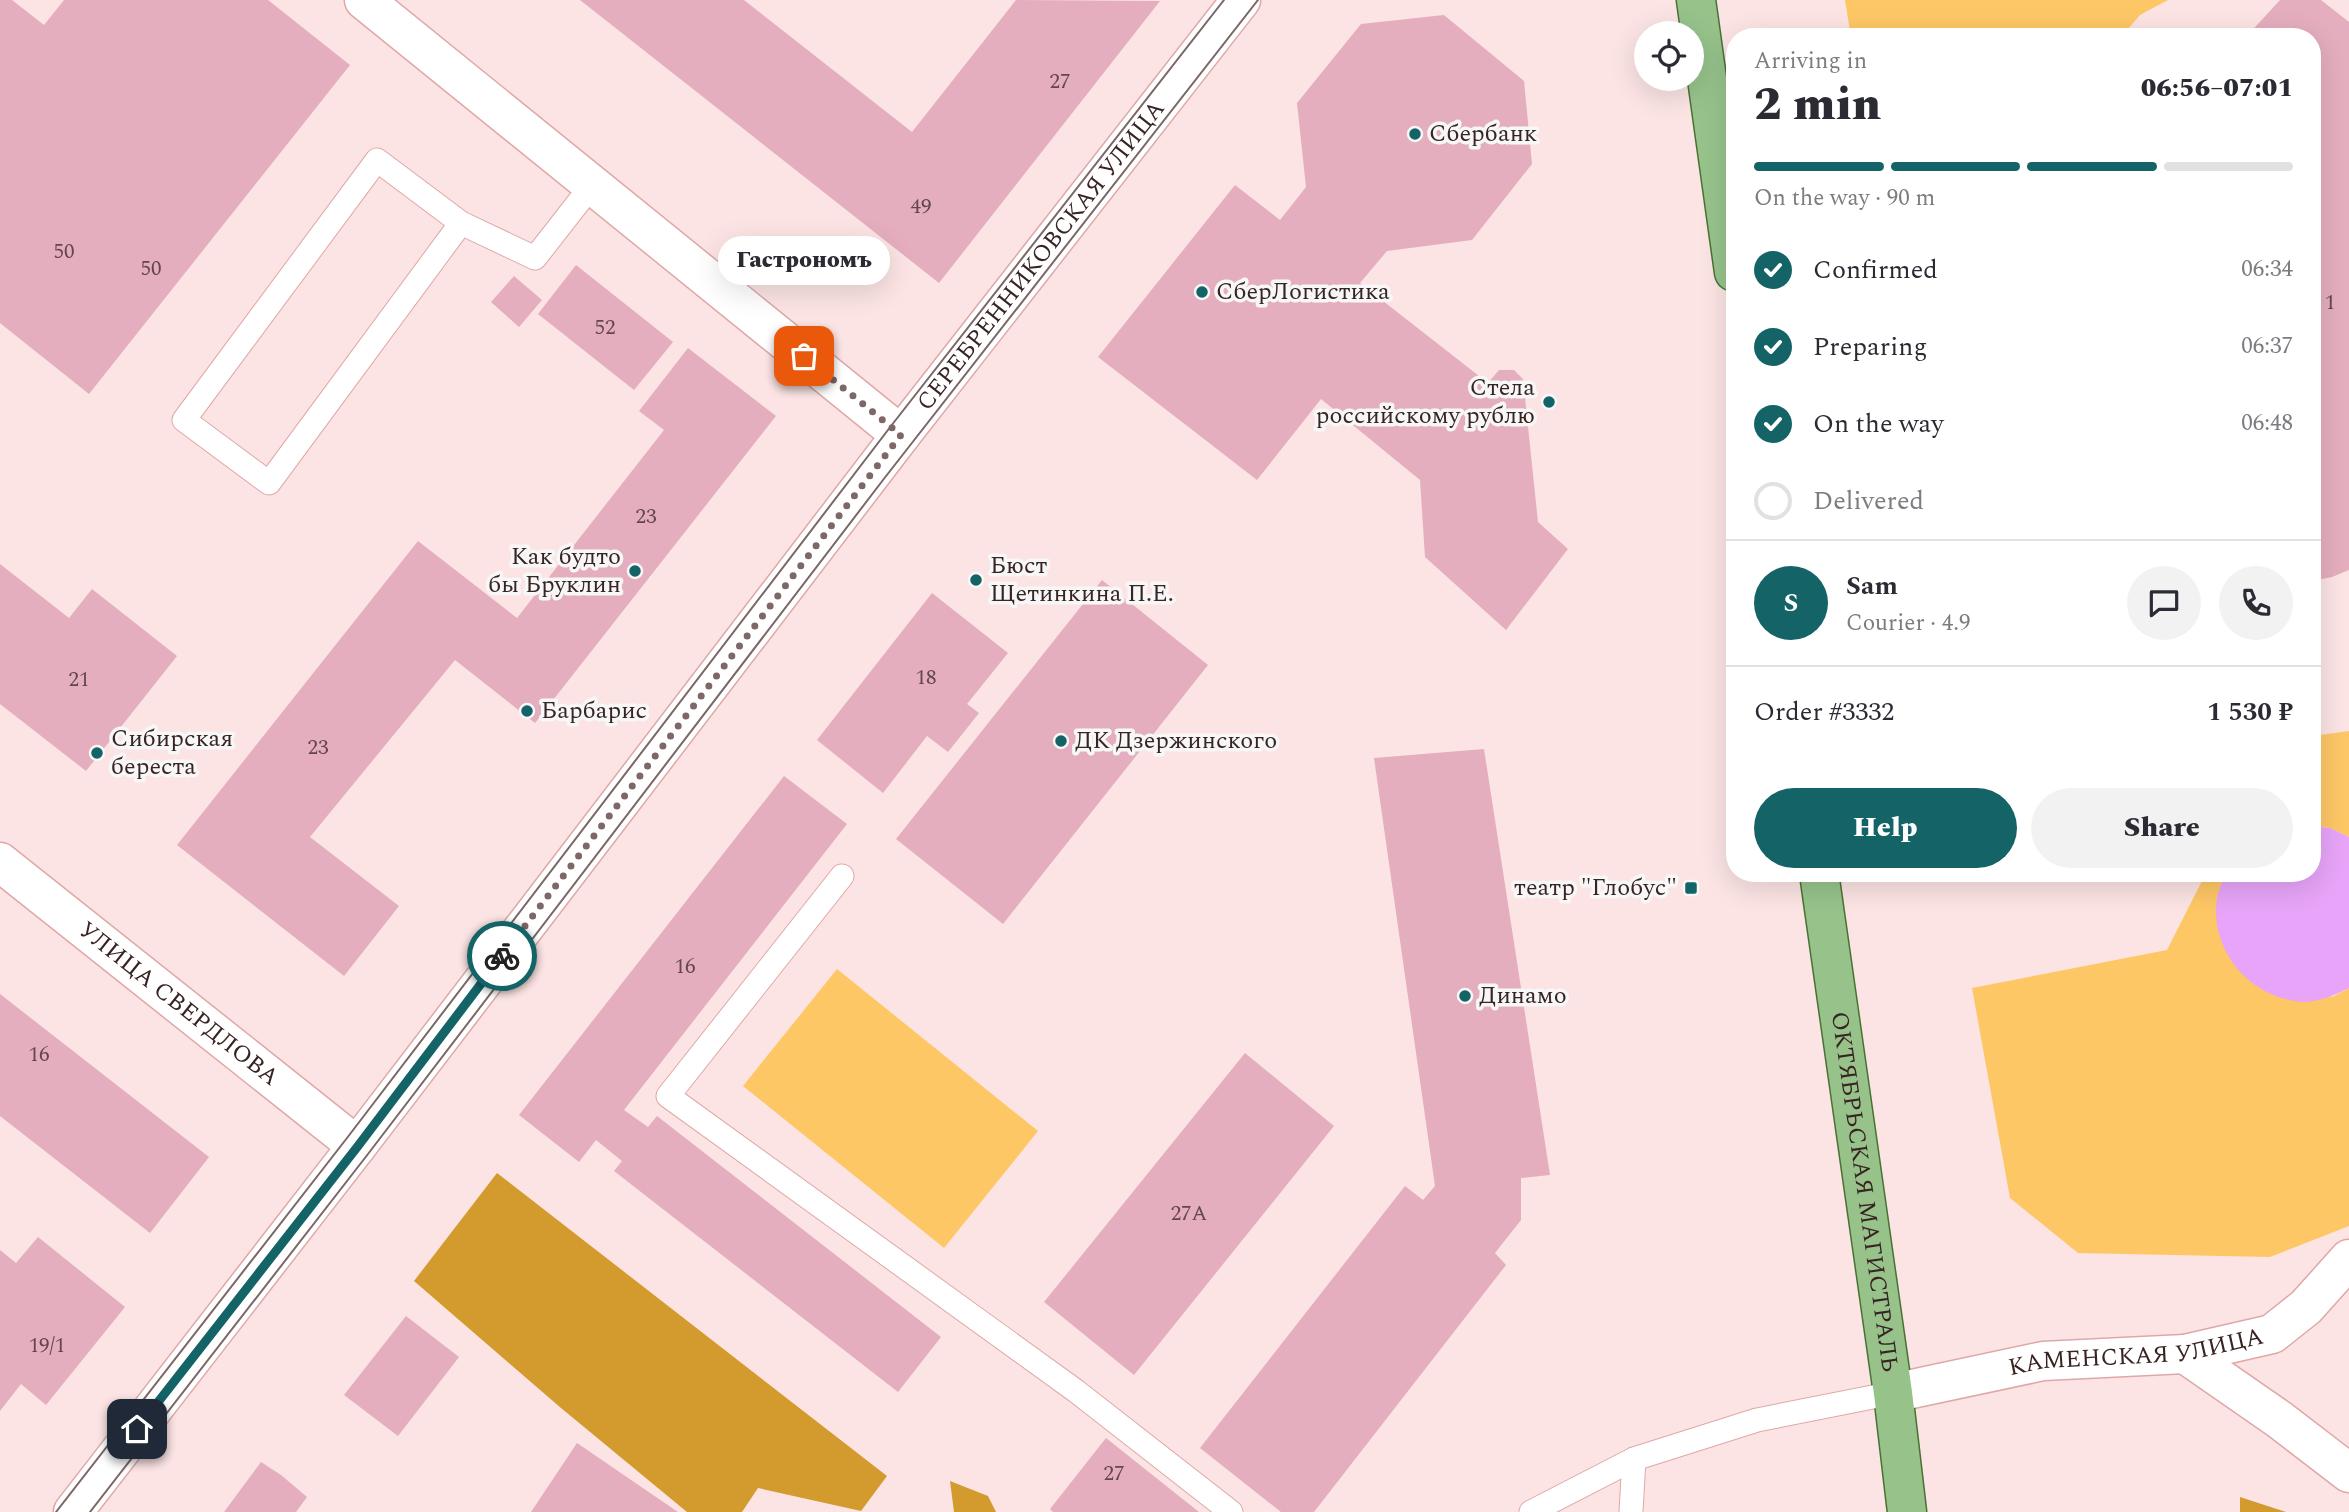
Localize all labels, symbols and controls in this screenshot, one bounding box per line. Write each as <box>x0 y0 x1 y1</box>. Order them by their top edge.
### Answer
map controls <box>1634 21 1704 91</box>
button: locate <box>1634 21 1704 91</box>
text: Arriving in <box>1754 44 1867 79</box>
house number: 27 <box>1050 66 1071 98</box>
text: 06:56–07:01 <box>2141 68 2293 108</box>
text: 2 min <box>1754 70 1881 140</box>
street label: СЕРЕБРЕННИКОВСКАЯ УЛИЦА <box>908 93 1174 419</box>
place label: Сбербанк <box>1429 116 1537 152</box>
marker: Сбербанк <box>1407 126 1423 142</box>
text: On the way · 90 m <box>1754 181 1935 216</box>
house number: 49 <box>911 191 932 223</box>
house number: 50 <box>54 236 75 268</box>
callout: Гастрономъ <box>718 237 890 286</box>
text: Гастрономъ <box>736 243 872 278</box>
text: Confirmed <box>1813 250 1938 290</box>
icon: check <box>1754 251 1792 289</box>
text: 06:34 <box>2241 252 2293 287</box>
house number: 50 <box>141 253 162 285</box>
place label: СберЛогистика <box>1216 274 1390 310</box>
marker: СберЛогистика <box>1194 284 1210 300</box>
house number: 1 <box>2325 287 2335 319</box>
house number: 52 <box>595 312 616 344</box>
pin <box>774 326 834 386</box>
text: Preparing <box>1813 327 1927 367</box>
icon: check <box>1754 328 1792 366</box>
text: 06:37 <box>2241 329 2293 364</box>
icon: bag <box>785 337 823 375</box>
place label: Стела российскому рублю <box>1316 370 1535 434</box>
marker: Стела российскому рублю <box>1541 394 1557 410</box>
text: On the way <box>1813 404 1944 444</box>
icon: check <box>1754 405 1792 443</box>
text: 06:48 <box>2241 406 2293 441</box>
text: Delivered <box>1813 481 1924 521</box>
house number: 23 <box>636 501 657 533</box>
place label: Как будто бы Бруклин <box>488 539 621 603</box>
place label: Бюст Щетинкина П.Е. <box>990 548 1174 612</box>
marker: Как будто бы Бруклин <box>627 563 643 579</box>
text: Sam <box>1846 566 1898 606</box>
button: chat <box>2127 566 2201 640</box>
button: phone <box>2219 566 2293 640</box>
marker: Бюст Щетинкина П.Е. <box>968 572 984 588</box>
text: S <box>1784 583 1798 623</box>
text: Courier · 4.9 <box>1846 606 1971 641</box>
house number: 18 <box>916 662 937 694</box>
house number: 21 <box>69 664 90 696</box>
text: Order #3332 <box>1754 692 1894 732</box>
text: 1 530 ₽ <box>2207 692 2293 732</box>
place label: Барбарис <box>541 693 647 729</box>
marker: Барбарис <box>519 703 535 719</box>
place label: Сибирская береста <box>111 721 233 785</box>
place label: ДК Дзержинского <box>1075 723 1277 759</box>
house number: 23 <box>308 732 329 764</box>
marker: ДК Дзержинского <box>1053 733 1069 749</box>
marker: Сибирская береста <box>89 745 105 761</box>
button: Help <box>1754 788 2017 868</box>
button: Share <box>2031 788 2293 868</box>
place label: театр "Глобус" <box>1514 870 1677 906</box>
marker: театр "Глобус" <box>1683 880 1699 896</box>
street label: УЛИЦА СВЕРДЛОВА <box>70 913 287 1095</box>
courier <box>467 921 537 991</box>
icon: bike <box>483 937 521 975</box>
house number: 16 <box>675 951 696 983</box>
place label: Динамо <box>1479 978 1567 1014</box>
marker: Динамо <box>1457 988 1473 1004</box>
street label: ОКТЯБРЬСКАЯ МАГИСТРАЛЬ <box>1821 1009 1908 1374</box>
house number: 16 <box>29 1039 50 1071</box>
house number: 27А <box>1171 1198 1208 1230</box>
street label: КАМЕНСКАЯ УЛИЦА <box>2005 1319 2267 1386</box>
house number: 19/1 <box>29 1330 65 1362</box>
pin <box>107 1399 167 1459</box>
icon: home <box>118 1410 156 1448</box>
house number: 27 <box>1104 1458 1125 1490</box>

